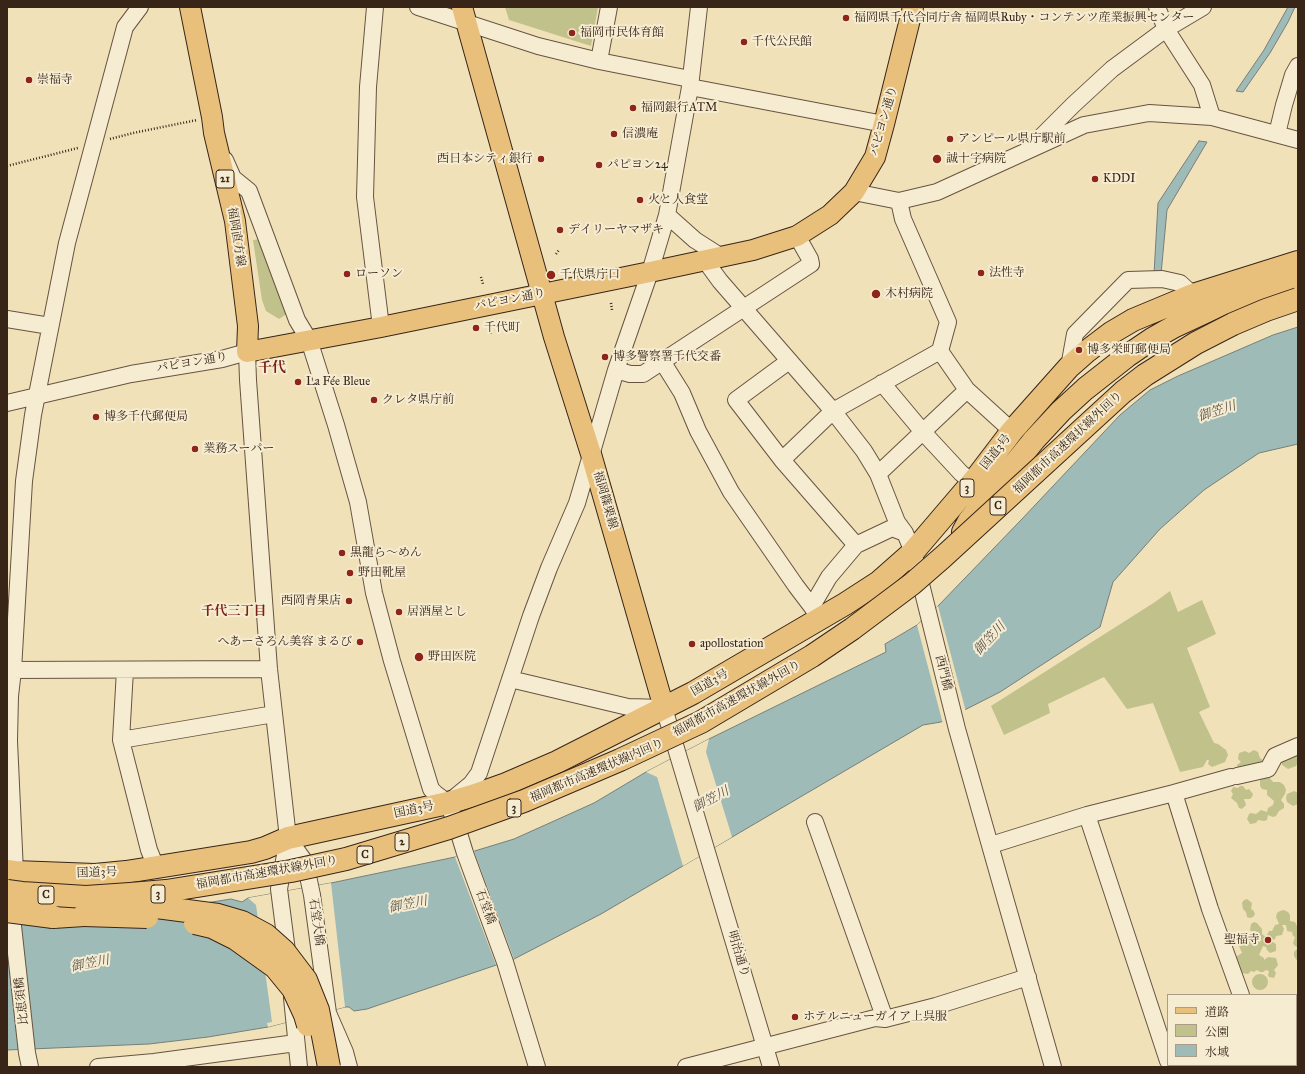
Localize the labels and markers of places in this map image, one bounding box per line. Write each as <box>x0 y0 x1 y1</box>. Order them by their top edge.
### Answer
place label: 福岡県千代合同庁舎 福岡県Ruby・コンテンツ産業振興センター <box>854 11 1195 25</box>
marker: 福岡県千代合同庁舎 福岡県Ruby・コンテンツ産業振興センター <box>841 13 851 23</box>
place label: 福岡市民体育館 <box>580 26 664 40</box>
marker: 福岡市民体育館 <box>567 28 577 38</box>
place label: 千代公民館 <box>752 35 812 49</box>
marker: 千代公民館 <box>739 37 749 47</box>
place label: 崇福寺 <box>37 73 73 87</box>
marker: 崇福寺 <box>24 75 34 85</box>
place label: 福岡銀行ATM <box>641 101 717 115</box>
marker: 福岡銀行ATM <box>628 103 638 113</box>
place label: 信濃庵 <box>622 127 658 141</box>
marker: 信濃庵 <box>609 129 619 139</box>
place label: アンピール県庁駅前 <box>958 132 1066 146</box>
marker: アンピール県庁駅前 <box>945 134 955 144</box>
place label: 西日本シティ銀行 <box>437 152 533 166</box>
place label: 誠十字病院 <box>946 152 1006 166</box>
marker: 誠十字病院 <box>931 153 943 165</box>
marker: 西日本シティ銀行 <box>536 154 546 164</box>
place label: パピヨン24 <box>607 158 668 172</box>
marker: パピヨン24 <box>594 160 604 170</box>
place label: KDDI <box>1103 172 1135 186</box>
marker: KDDI <box>1090 174 1100 184</box>
place label: 火と人食堂 <box>648 193 708 207</box>
marker: 火と人食堂 <box>635 195 645 205</box>
place label: デイリーヤマザキ <box>568 223 664 237</box>
marker: デイリーヤマザキ <box>555 225 565 235</box>
place label: 法性寺 <box>989 266 1025 280</box>
place label: ローソン <box>355 267 403 281</box>
place label: 千代県庁口 <box>560 268 620 282</box>
marker: 法性寺 <box>976 268 986 278</box>
marker: ローソン <box>342 269 352 279</box>
marker: 千代県庁口 <box>545 269 557 281</box>
place label: 木村病院 <box>885 287 933 301</box>
marker: 木村病院 <box>870 288 882 300</box>
place label: 千代町 <box>484 321 520 335</box>
marker: 千代町 <box>471 323 481 333</box>
place label: 博多栄町郵便局 <box>1087 343 1171 357</box>
marker: 博多栄町郵便局 <box>1074 345 1084 355</box>
place label: 博多警察署千代交番 <box>613 350 721 364</box>
marker: 博多警察署千代交番 <box>600 352 610 362</box>
place label: La Fée Bleue <box>306 375 370 389</box>
marker: La Fée Bleue <box>293 377 303 387</box>
place label: クレタ県庁前 <box>382 393 454 407</box>
marker: クレタ県庁前 <box>369 395 379 405</box>
place label: 博多千代郵便局 <box>104 410 188 424</box>
marker: 博多千代郵便局 <box>91 412 101 422</box>
place label: 業務スーパー <box>203 442 274 456</box>
marker: 業務スーパー <box>190 444 200 454</box>
place label: 黒龍ら〜めん <box>350 546 422 560</box>
marker: 黒龍ら〜めん <box>337 548 347 558</box>
place label: 野田靴屋 <box>358 566 406 580</box>
marker: 野田靴屋 <box>345 568 355 578</box>
place label: 西岡青果店 <box>281 594 341 608</box>
marker: 西岡青果店 <box>344 596 354 606</box>
place label: 居酒屋とし <box>407 605 467 619</box>
marker: 居酒屋とし <box>394 607 404 617</box>
place label: へあーさろん美容 まるび <box>217 635 352 649</box>
marker: へあーさろん美容 まるび <box>355 637 365 647</box>
place label: apollostation <box>700 637 764 651</box>
marker: apollostation <box>687 639 697 649</box>
place label: 野田医院 <box>428 650 476 664</box>
marker: 野田医院 <box>413 651 425 663</box>
place label: 聖福寺 <box>1224 933 1260 947</box>
marker: 聖福寺 <box>1263 935 1273 945</box>
place label: ホテルニューガイア上呉服 <box>803 1010 947 1024</box>
marker: ホテルニューガイア上呉服 <box>790 1012 800 1022</box>

